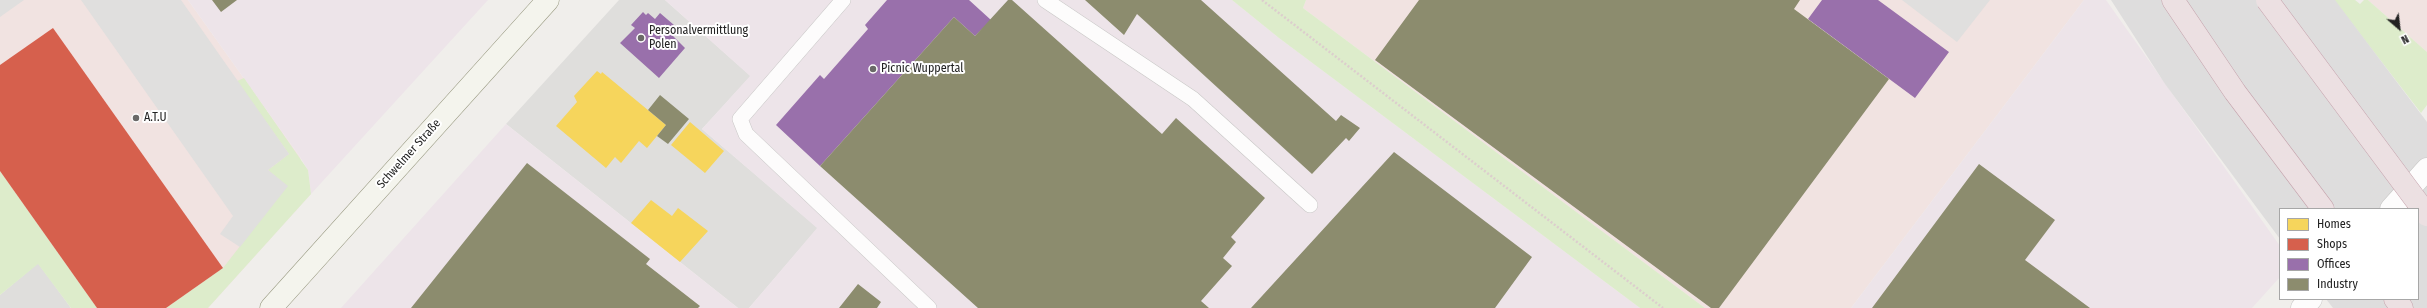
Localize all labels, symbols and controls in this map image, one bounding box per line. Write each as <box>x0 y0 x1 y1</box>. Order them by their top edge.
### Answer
north arrow <box>2379 8 2419 48</box>
place label: Personalvermittlung Polen <box>649 24 748 52</box>
text: N <box>2399 32 2411 46</box>
marker: Personalvermittlung Polen <box>636 33 646 43</box>
place label: Picnic Wuppertal <box>881 62 964 76</box>
marker: Picnic Wuppertal <box>868 64 878 74</box>
place label: A.T.U <box>144 111 166 125</box>
marker: A.T.U <box>131 113 141 123</box>
street label: Schwelmer Straße <box>374 116 444 192</box>
legend <box>2279 208 2419 300</box>
text: Homes <box>2317 217 2351 231</box>
text: Shops <box>2317 237 2347 251</box>
text: Offices <box>2317 257 2350 271</box>
text: Industry <box>2317 277 2358 291</box>

